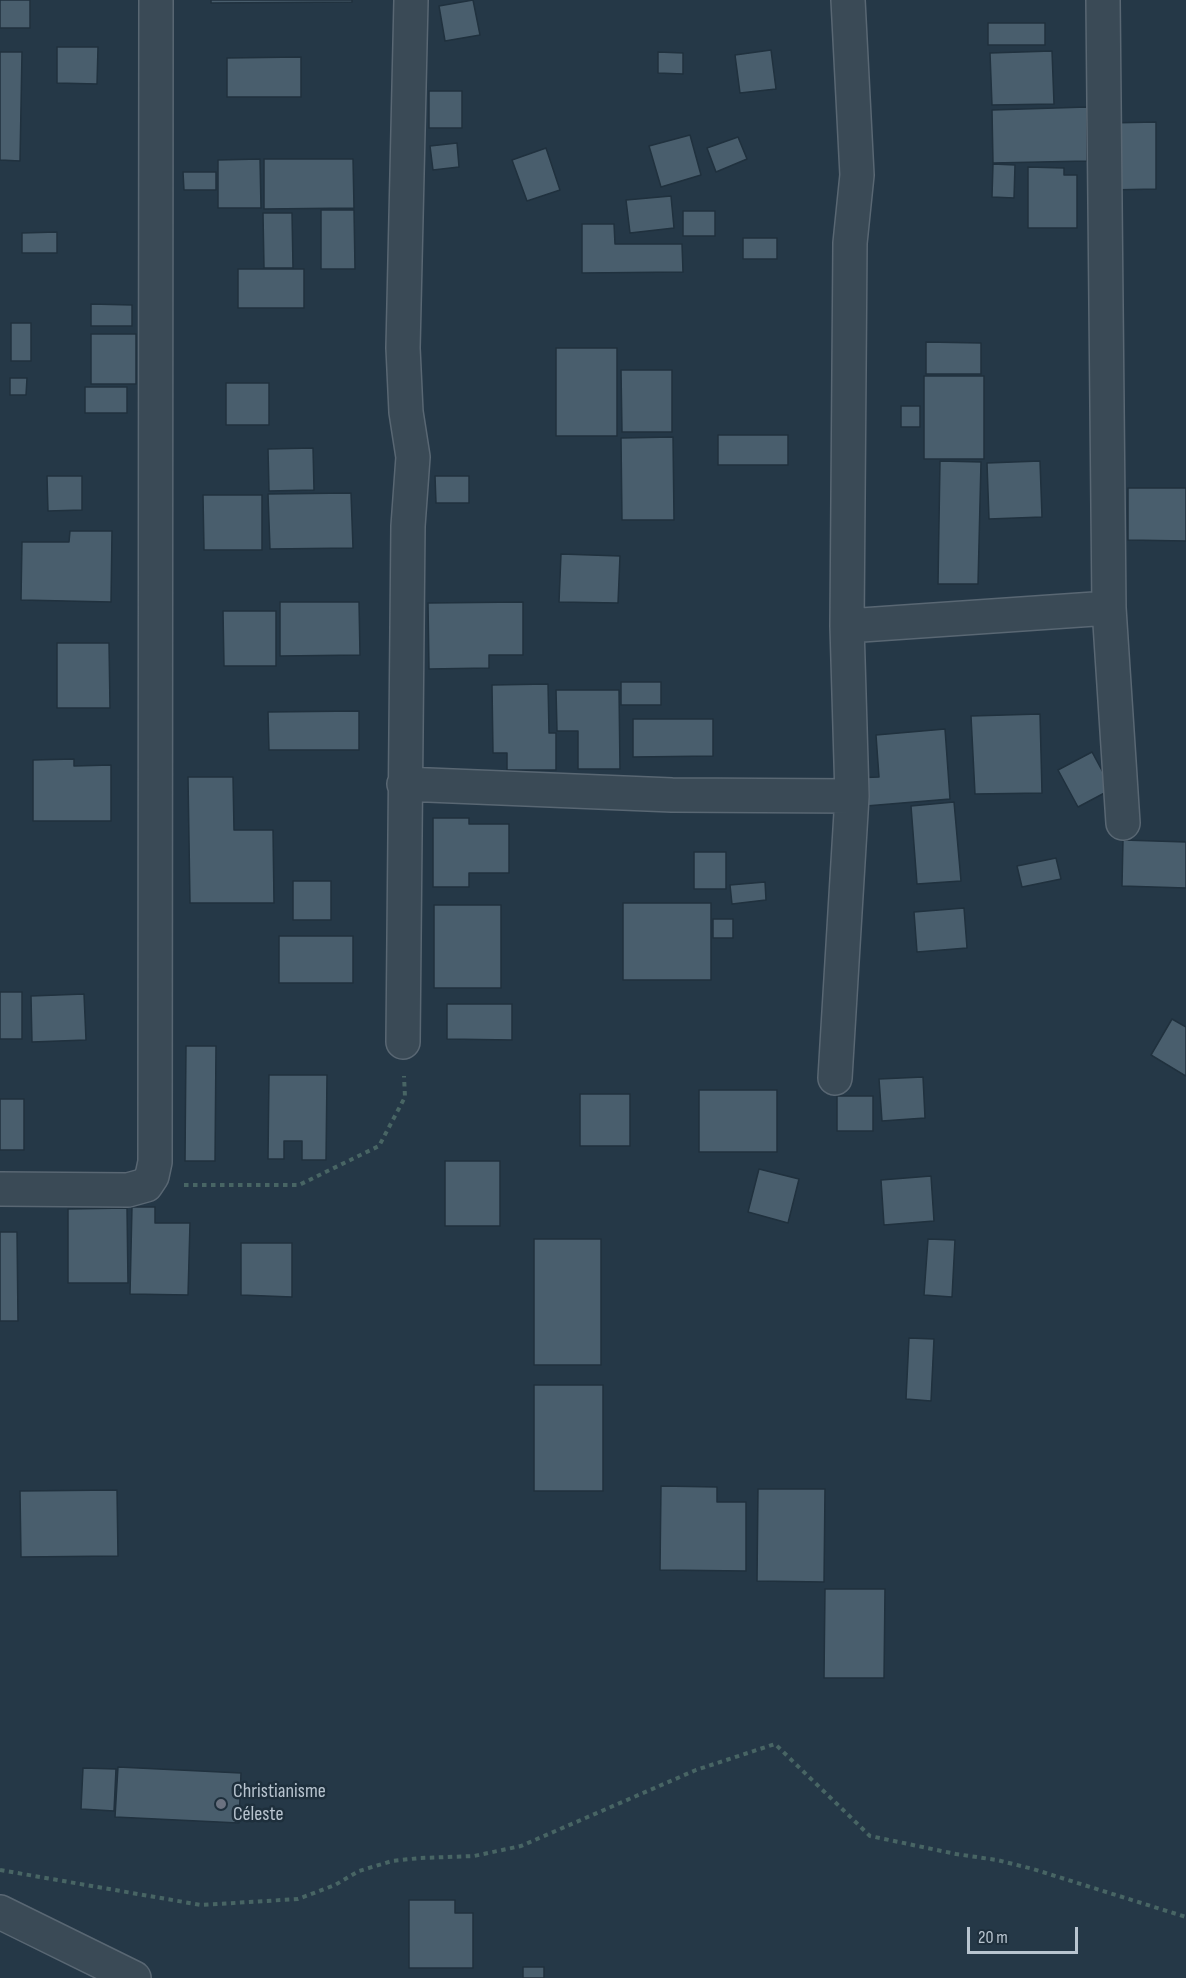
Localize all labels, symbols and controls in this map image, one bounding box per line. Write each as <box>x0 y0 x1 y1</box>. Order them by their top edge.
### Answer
place label: Christianisme Céleste <box>233 1780 326 1827</box>
marker: Christianisme Céleste <box>214 1797 228 1811</box>
scale bar <box>970 1915 1081 1953</box>
text: 20 m <box>978 1927 1008 1948</box>

